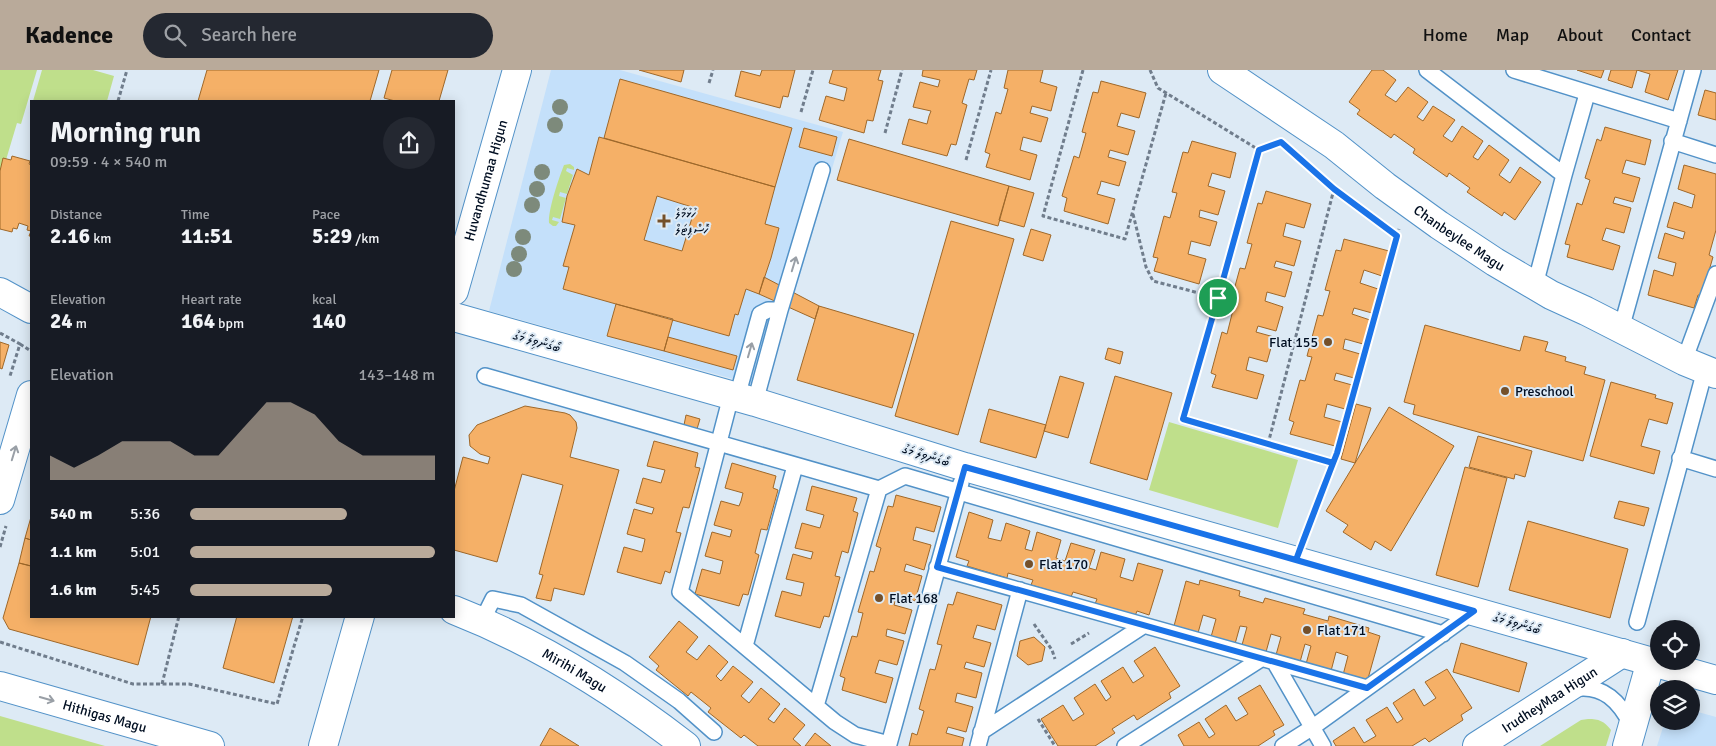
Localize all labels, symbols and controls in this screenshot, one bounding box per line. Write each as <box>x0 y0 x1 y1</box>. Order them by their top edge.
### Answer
search box <box>143 13 493 58</box>
text: Kadence <box>25 20 113 50</box>
icon: search <box>161 21 189 49</box>
text: Search here <box>201 23 297 47</box>
text: Home <box>1423 24 1468 46</box>
text: Map <box>1496 24 1529 46</box>
text: About <box>1557 24 1603 46</box>
text: Contact <box>1631 24 1691 46</box>
text: Morning run <box>50 116 201 150</box>
button: share <box>383 117 435 169</box>
street label: Huvandhumaa Higun <box>461 118 511 243</box>
text: 09:59 · 4 × 540 m <box>50 152 167 172</box>
street label: Chanbeylee Magu <box>1410 202 1508 275</box>
place label: ހުޅުމާލެ ހޮސްޕިޓަލް <box>675 205 710 239</box>
text: Distance <box>50 206 102 223</box>
text: Time <box>181 206 210 223</box>
text: Pace <box>312 206 340 223</box>
marker: ހުޅުމާލެ ހޮސްޕިޓަލް <box>657 214 671 228</box>
text: 2.16 <box>50 223 90 249</box>
text: 11:51 <box>181 223 233 249</box>
text: 5:29 <box>312 223 352 249</box>
text: km <box>90 230 111 247</box>
text: /km <box>352 230 379 247</box>
one-way arrow <box>790 256 800 272</box>
pin <box>1197 277 1239 319</box>
icon: arrive <box>1204 284 1232 312</box>
text: Elevation <box>50 291 106 308</box>
text: Heart rate <box>181 291 242 308</box>
text: kcal <box>312 291 337 308</box>
text: 24 <box>50 308 73 334</box>
text: 164 <box>181 308 215 334</box>
text: 140 <box>312 308 346 334</box>
text: m <box>73 315 87 332</box>
text: bpm <box>215 315 244 332</box>
street label: ބޯގަންވިލާ މަގު <box>510 326 563 358</box>
place label: Flat 155 <box>1269 334 1318 351</box>
marker: Flat 155 <box>1322 336 1334 348</box>
one-way arrow <box>746 343 755 359</box>
text: Elevation <box>50 365 114 385</box>
text: 143–148 m <box>358 365 435 385</box>
place label: Preschool <box>1515 383 1574 400</box>
marker: Preschool <box>1499 385 1511 397</box>
street label: ބޯގަންވިލާ މަގު <box>899 440 952 472</box>
one-way arrow <box>9 445 19 461</box>
text: 540 m <box>50 504 92 524</box>
text: 5:36 <box>130 504 160 524</box>
text: 1.1 km <box>50 542 97 562</box>
text: 5:01 <box>130 542 160 562</box>
place label: Flat 170 <box>1039 556 1088 573</box>
marker: Flat 170 <box>1023 558 1035 570</box>
text: 1.6 km <box>50 580 97 600</box>
text: 5:45 <box>130 580 160 600</box>
place label: Flat 168 <box>889 590 938 607</box>
marker: Flat 168 <box>873 592 885 604</box>
street label: ބޯގަންވިލާ މަގު <box>1490 608 1543 640</box>
map controls <box>1650 620 1700 730</box>
button: locate <box>1650 620 1700 670</box>
place label: Flat 171 <box>1317 622 1366 639</box>
marker: Flat 171 <box>1301 624 1313 636</box>
street label: Mirihi Magu <box>539 645 610 696</box>
street label: IrudheyMaa Higun <box>1499 663 1601 737</box>
button: layers <box>1650 680 1700 730</box>
one-way arrow <box>38 695 54 705</box>
street label: Hithigas Magu <box>61 696 149 737</box>

